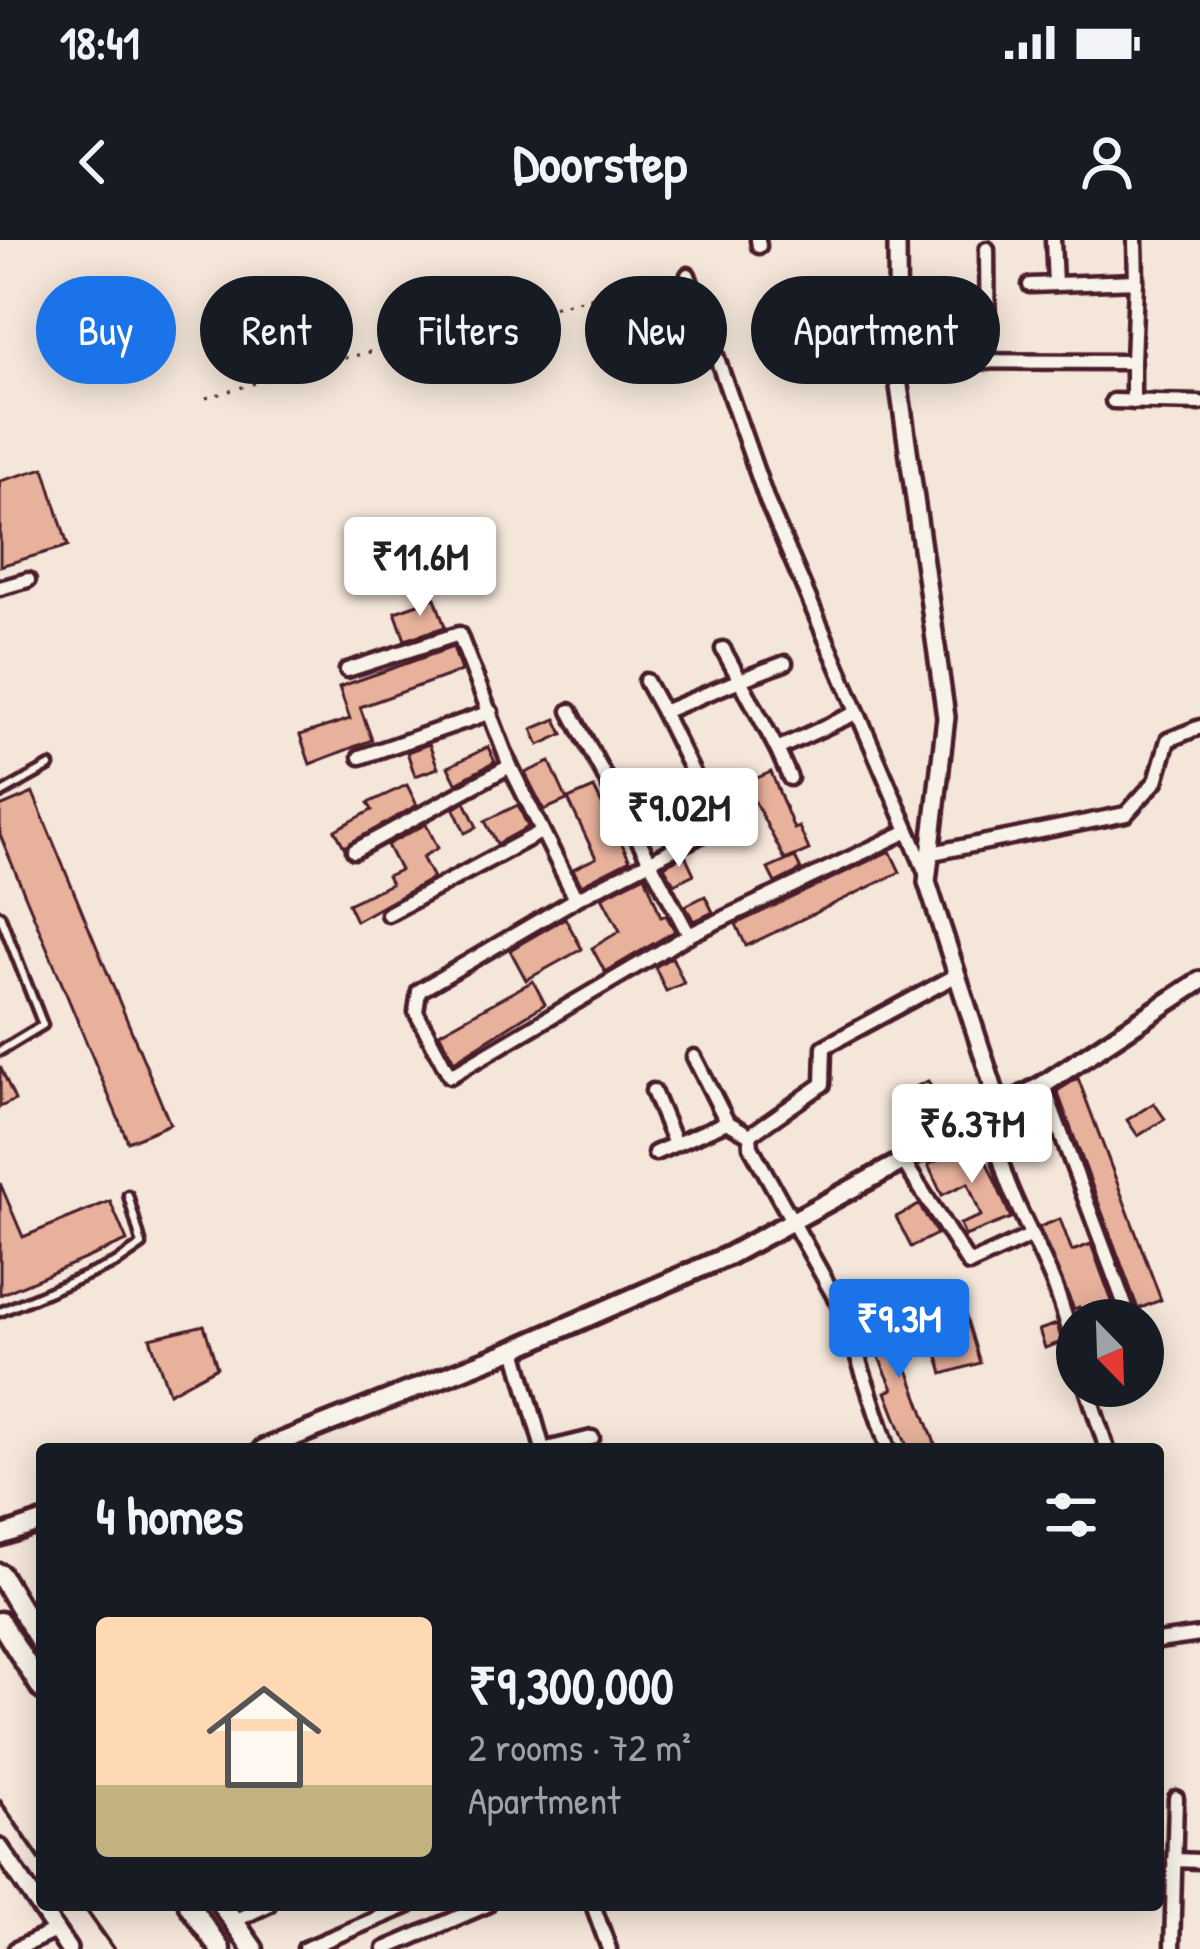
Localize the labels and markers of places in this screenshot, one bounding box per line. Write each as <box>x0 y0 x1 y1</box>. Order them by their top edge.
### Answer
pin: ₹11.6M <box>322 517 518 619</box>
pin: ₹9.02M <box>581 768 777 870</box>
pin: ₹6.37M <box>874 1084 1070 1186</box>
pin: ₹9.3M <box>815 1279 983 1381</box>

